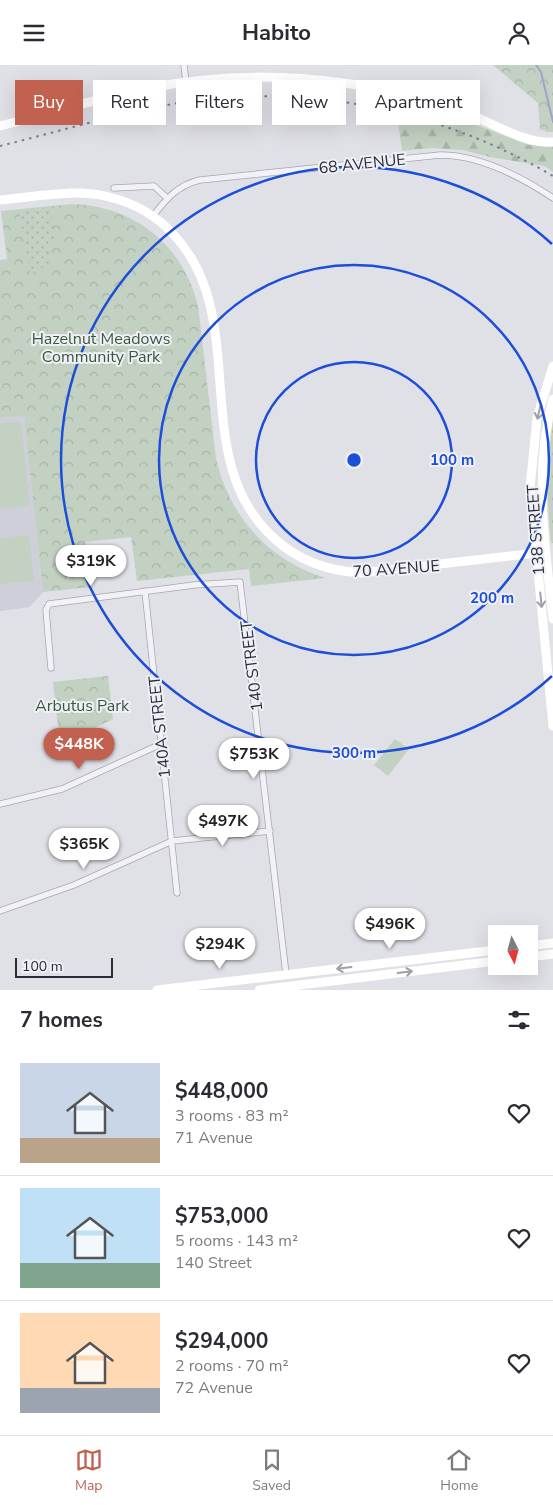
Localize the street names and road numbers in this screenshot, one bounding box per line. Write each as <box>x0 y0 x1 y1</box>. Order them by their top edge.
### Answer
street label: 68 AVENUE <box>318 148 407 179</box>
street label: 138 STREET <box>522 483 550 576</box>
street label: 70 AVENUE <box>352 555 440 583</box>
street label: 140 STREET <box>235 619 268 712</box>
street label: 140A STREET <box>144 674 176 779</box>

